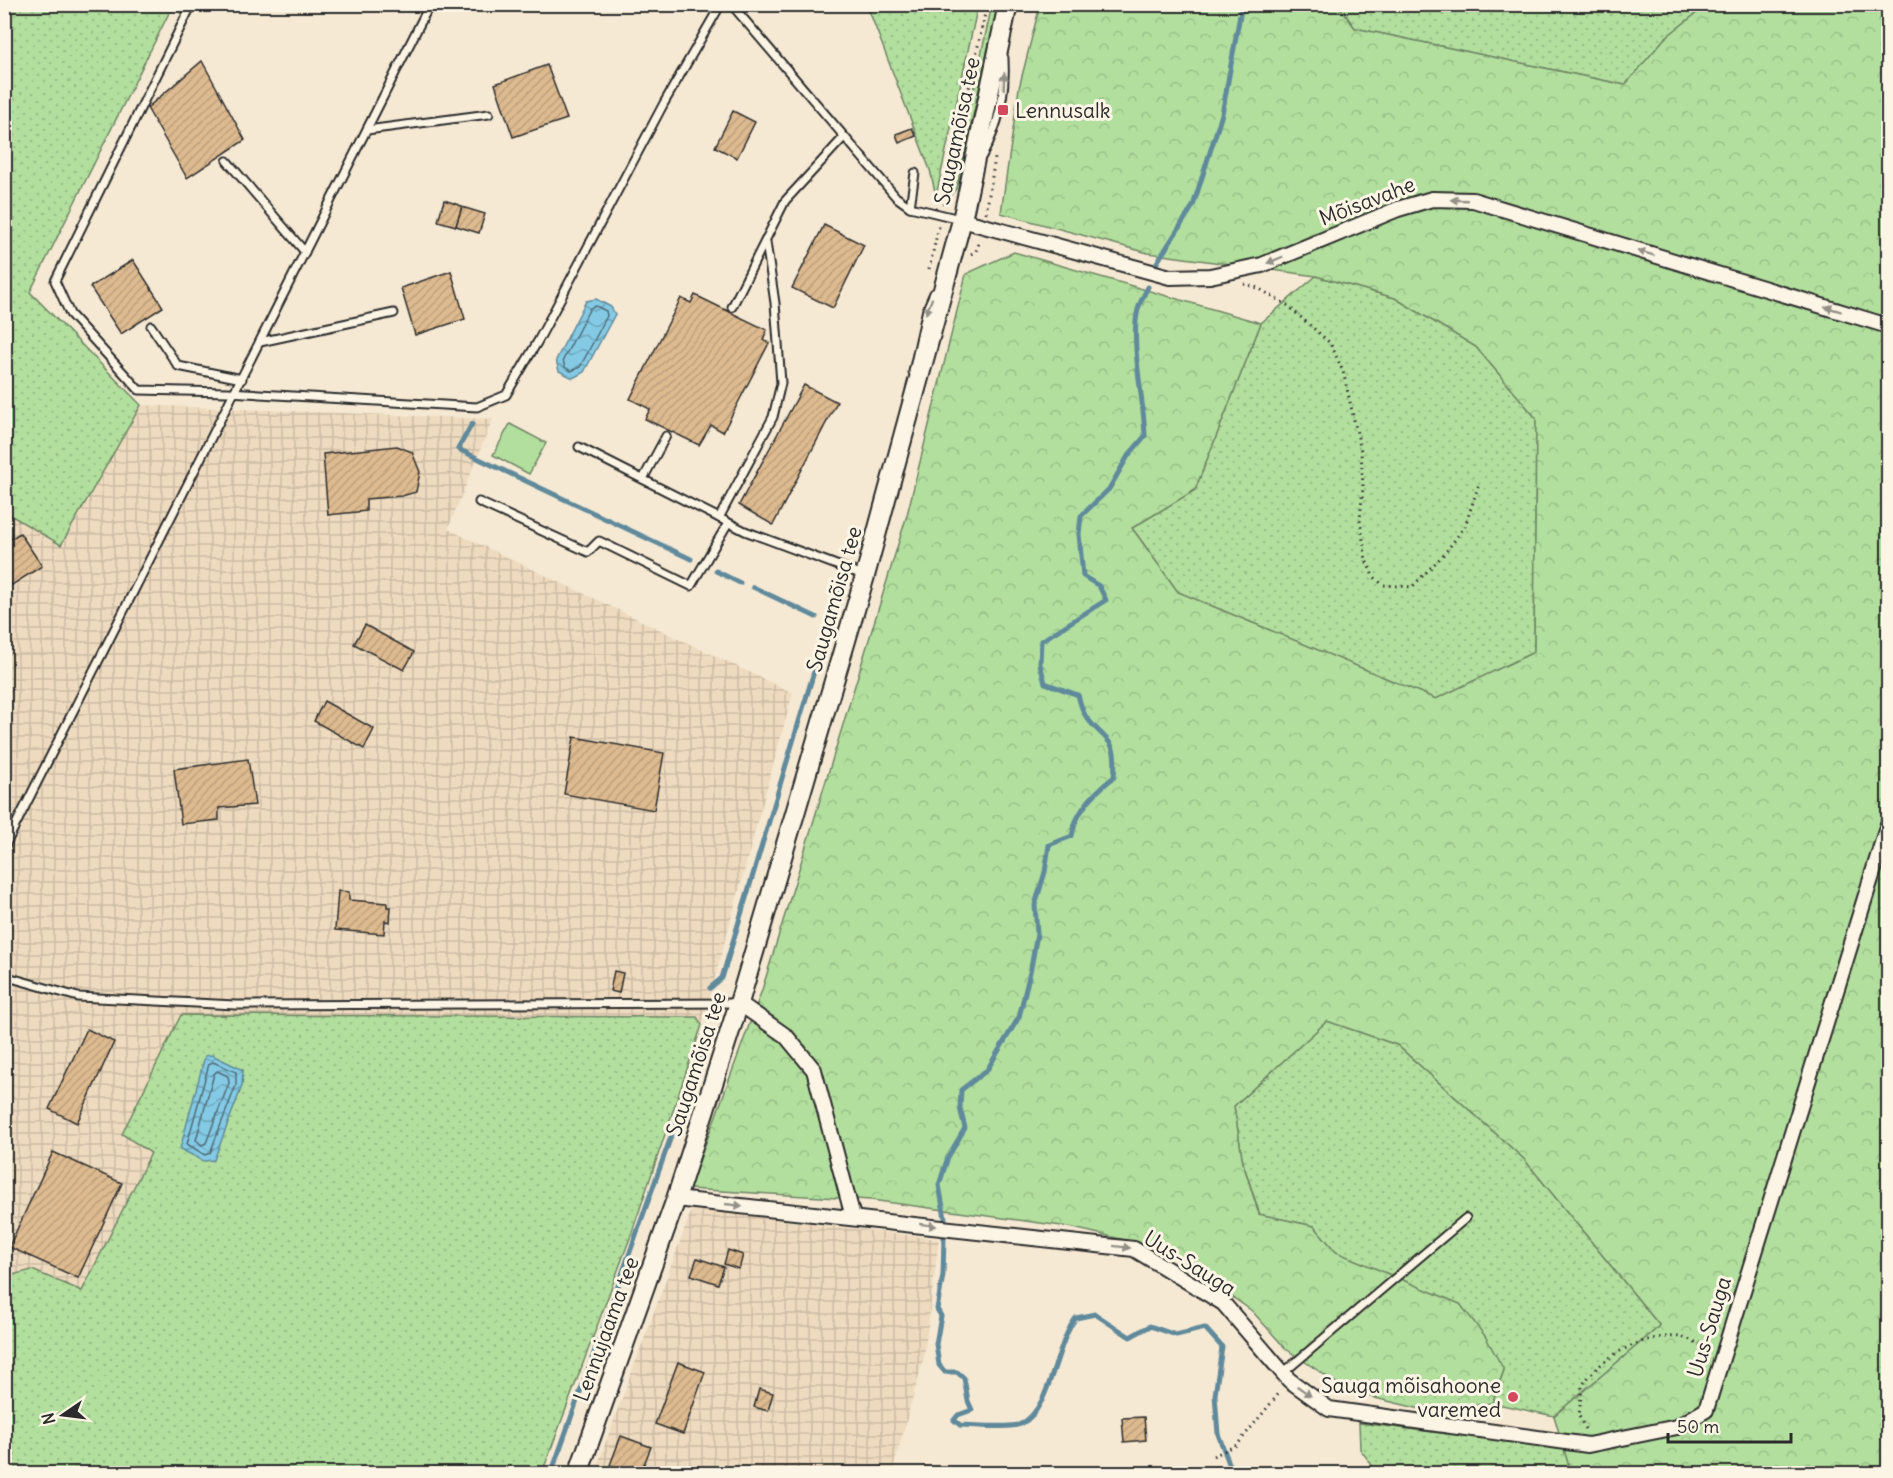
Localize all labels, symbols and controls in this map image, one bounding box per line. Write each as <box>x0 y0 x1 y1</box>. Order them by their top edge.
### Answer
street label: Saugamõisa tee <box>928 55 986 207</box>
one-way arrow <box>1000 71 1009 90</box>
place label: Lennusalk <box>1015 97 1111 124</box>
marker: Lennusalk <box>996 103 1010 117</box>
street label: Mõisavahe <box>1315 170 1419 232</box>
one-way arrow <box>1449 195 1468 205</box>
one-way arrow <box>1637 248 1655 257</box>
one-way arrow <box>1266 255 1284 265</box>
one-way arrow <box>924 297 933 315</box>
one-way arrow <box>1823 304 1841 313</box>
street label: Saugamõisa tee <box>800 523 868 675</box>
street label: Saugamõisa tee <box>660 988 732 1140</box>
one-way arrow <box>725 1200 744 1210</box>
one-way arrow <box>919 1221 938 1230</box>
street label: Uus-Sauga <box>1139 1224 1241 1302</box>
one-way arrow <box>1112 1243 1131 1252</box>
street label: Lennujaama tee <box>567 1253 645 1405</box>
street label: Uus-Sauga <box>1681 1274 1737 1380</box>
place label: Sauga mõisahoone varemed <box>1321 1372 1501 1423</box>
north arrow <box>33 1385 93 1445</box>
one-way arrow <box>1296 1385 1312 1397</box>
marker: Sauga mõisahoone varemed <box>1506 1390 1520 1404</box>
scale bar <box>1668 1406 1791 1444</box>
text: N <box>37 1411 59 1426</box>
text: 50 m <box>1677 1415 1719 1438</box>

